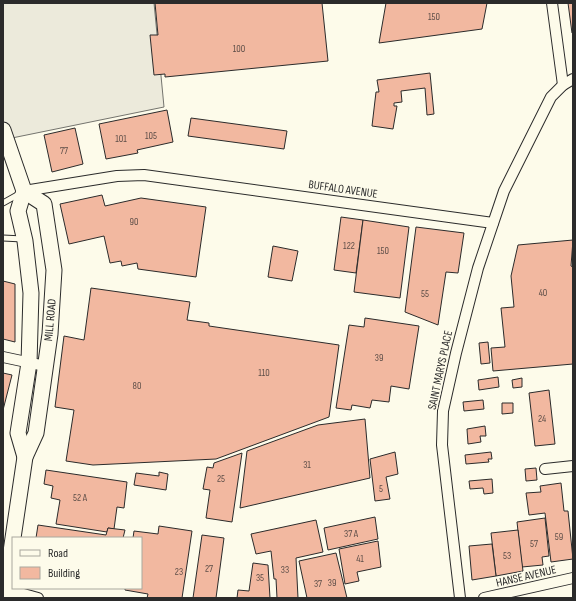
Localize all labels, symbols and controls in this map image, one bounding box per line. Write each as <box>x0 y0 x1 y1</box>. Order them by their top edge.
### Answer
house number: 150 <box>428 11 440 23</box>
house number: 100 <box>233 43 245 55</box>
house number: 105 <box>145 130 157 142</box>
house number: 101 <box>115 133 127 145</box>
house number: 77 <box>60 145 68 157</box>
street label: BUFFALO AVENUE <box>307 177 379 202</box>
house number: 90 <box>130 216 138 228</box>
house number: 122 <box>343 240 355 252</box>
house number: 150 <box>377 245 389 257</box>
house number: 40 <box>539 287 547 299</box>
house number: 55 <box>421 288 429 300</box>
street label: MILL ROAD <box>41 298 60 342</box>
street label: SAINT MARYS PLACE <box>425 329 456 411</box>
house number: 39 <box>375 352 383 364</box>
house number: 110 <box>258 367 270 379</box>
house number: 80 <box>133 380 141 392</box>
house number: 24 <box>538 413 546 425</box>
house number: 31 <box>303 459 311 471</box>
house number: 25 <box>217 473 225 485</box>
house number: 5 <box>379 483 383 495</box>
house number: 52 A <box>73 492 88 504</box>
house number: 37 A <box>344 528 359 540</box>
house number: 59 <box>555 531 563 543</box>
legend <box>12 537 142 589</box>
house number: 57 <box>530 538 538 550</box>
text: Road <box>48 546 68 561</box>
house number: 53 <box>503 550 511 562</box>
house number: 41 <box>356 553 364 565</box>
street label: HANSE AVENUE <box>494 562 558 591</box>
house number: 27 <box>205 563 213 575</box>
house number: 33 <box>281 564 289 576</box>
text: Building <box>48 566 80 581</box>
house number: 23 <box>175 566 183 578</box>
house number: 35 <box>256 572 264 584</box>
house number: 39 <box>328 577 336 589</box>
house number: 37 <box>314 578 322 590</box>

